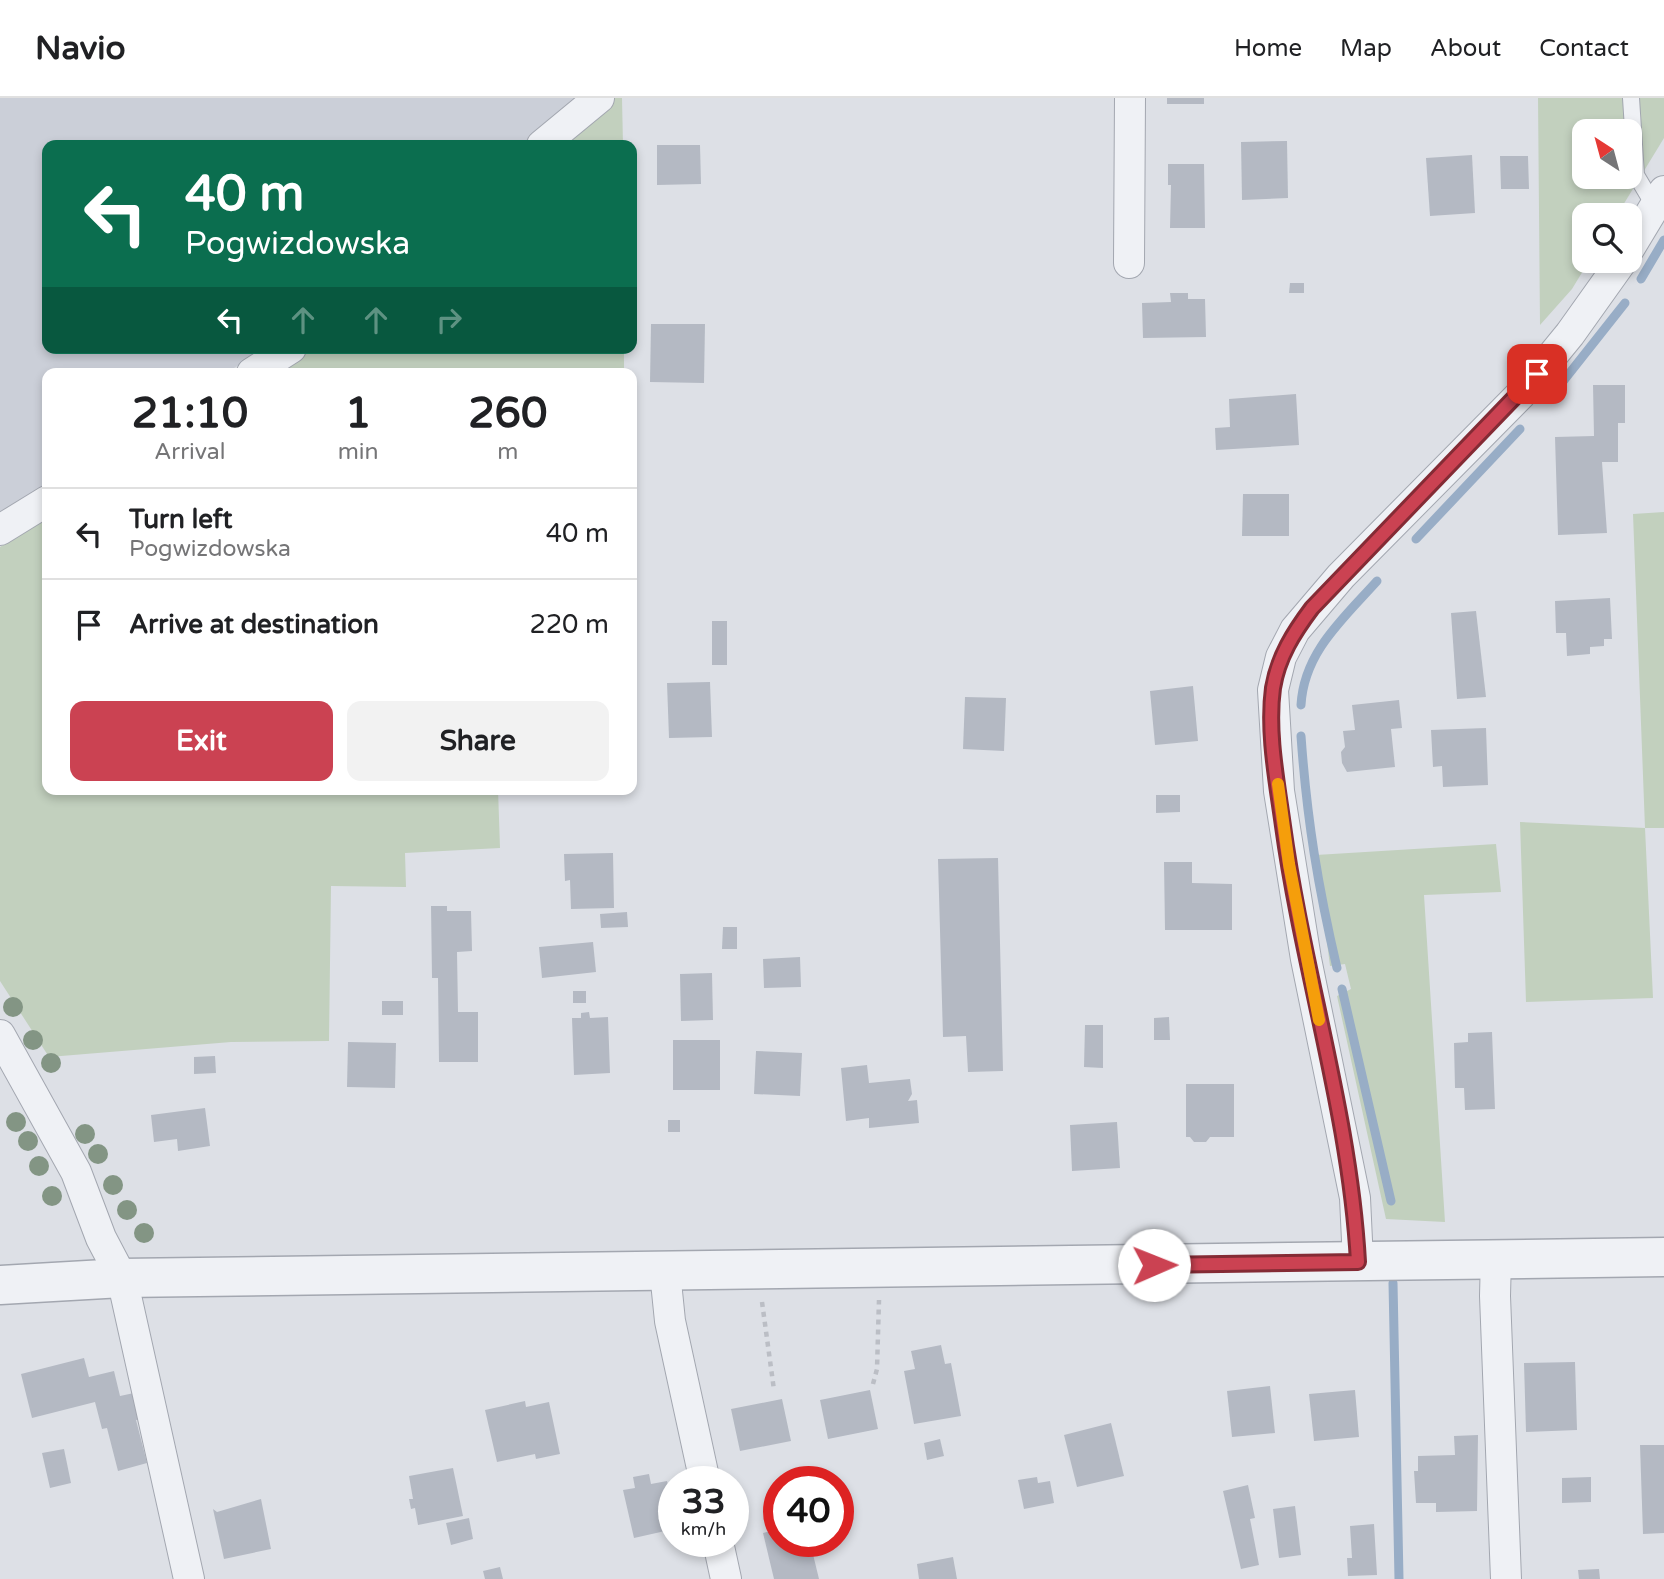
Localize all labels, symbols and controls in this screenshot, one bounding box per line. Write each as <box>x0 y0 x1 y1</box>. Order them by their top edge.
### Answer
text: Navio <box>35 29 126 68</box>
text: Home <box>1234 34 1302 63</box>
text: Map <box>1340 34 1392 63</box>
text: About <box>1430 34 1501 63</box>
text: Contact <box>1539 34 1629 63</box>
north arrow <box>1572 119 1642 189</box>
map controls <box>1572 119 1642 273</box>
text: 40 m <box>185 165 304 224</box>
icon: left <box>70 168 161 259</box>
button: search <box>1572 203 1642 273</box>
text: Pogwizdowska <box>185 225 410 263</box>
icon: left <box>211 301 249 339</box>
icon: ahead <box>284 301 322 339</box>
icon: ahead <box>357 301 395 339</box>
icon: right <box>430 301 468 339</box>
pin <box>1507 344 1567 404</box>
icon: arrive <box>1518 355 1556 393</box>
text: 21:10 <box>132 388 248 439</box>
text: 1 <box>345 388 371 439</box>
text: 260 <box>468 388 547 439</box>
text: Arrival <box>154 438 225 466</box>
text: min <box>338 438 379 466</box>
text: m <box>497 438 518 466</box>
text: Turn left <box>129 504 232 535</box>
icon: left <box>70 515 108 553</box>
text: 40 m <box>546 518 609 549</box>
text: Pogwizdowska <box>129 535 291 563</box>
icon: arrive <box>70 606 108 644</box>
text: Arrive at destination <box>129 609 379 640</box>
text: 220 m <box>529 609 609 640</box>
button: Exit <box>70 701 333 781</box>
button: Share <box>347 701 609 781</box>
position arrow <box>1117 1228 1191 1302</box>
speed limit sign: 40 <box>763 1466 854 1557</box>
text: 33 <box>682 1481 725 1523</box>
text: km/h <box>681 1518 726 1540</box>

